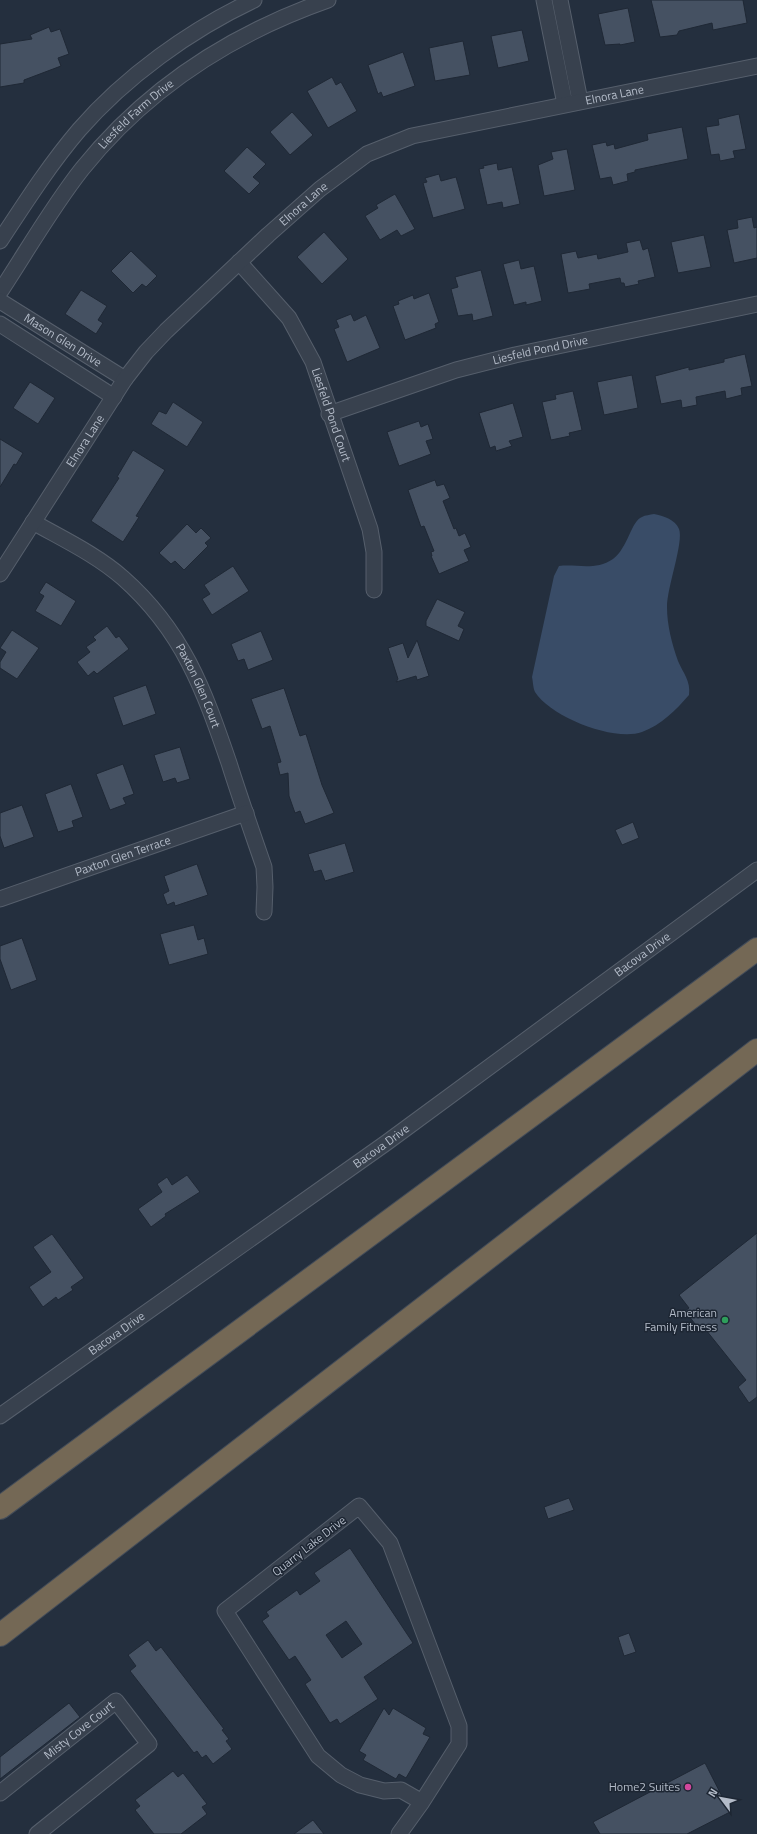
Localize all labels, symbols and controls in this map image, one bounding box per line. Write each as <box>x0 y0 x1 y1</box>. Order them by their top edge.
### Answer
street label: Liesfeld Farm Drive <box>93 74 177 153</box>
street label: Elnora Lane <box>583 79 645 110</box>
street label: Elnora Lane <box>274 177 331 230</box>
street label: Mason Glen Drive <box>20 308 106 371</box>
street label: Liesfeld Pond Drive <box>490 330 589 369</box>
street label: Liesfeld Pond Court <box>307 365 357 465</box>
street label: Elnora Lane <box>61 411 109 471</box>
street label: Paxton Glen Court <box>171 640 226 731</box>
street label: Paxton Glen Terrace <box>72 830 173 881</box>
street label: Bacova Drive <box>610 927 674 981</box>
street label: Bacova Drive <box>349 1119 413 1173</box>
place label: American Family Fitness <box>644 1303 717 1336</box>
street label: Bacova Drive <box>84 1306 149 1360</box>
marker: American Family Fitness <box>720 1315 730 1325</box>
street label: Quarry Lake Drive <box>268 1511 350 1581</box>
street label: Misty Cove Court <box>39 1695 119 1764</box>
place label: Home2 Suites <box>609 1777 680 1796</box>
north arrow <box>701 1778 741 1818</box>
marker: Home2 Suites <box>683 1782 693 1792</box>
text: N <box>704 1785 721 1800</box>

